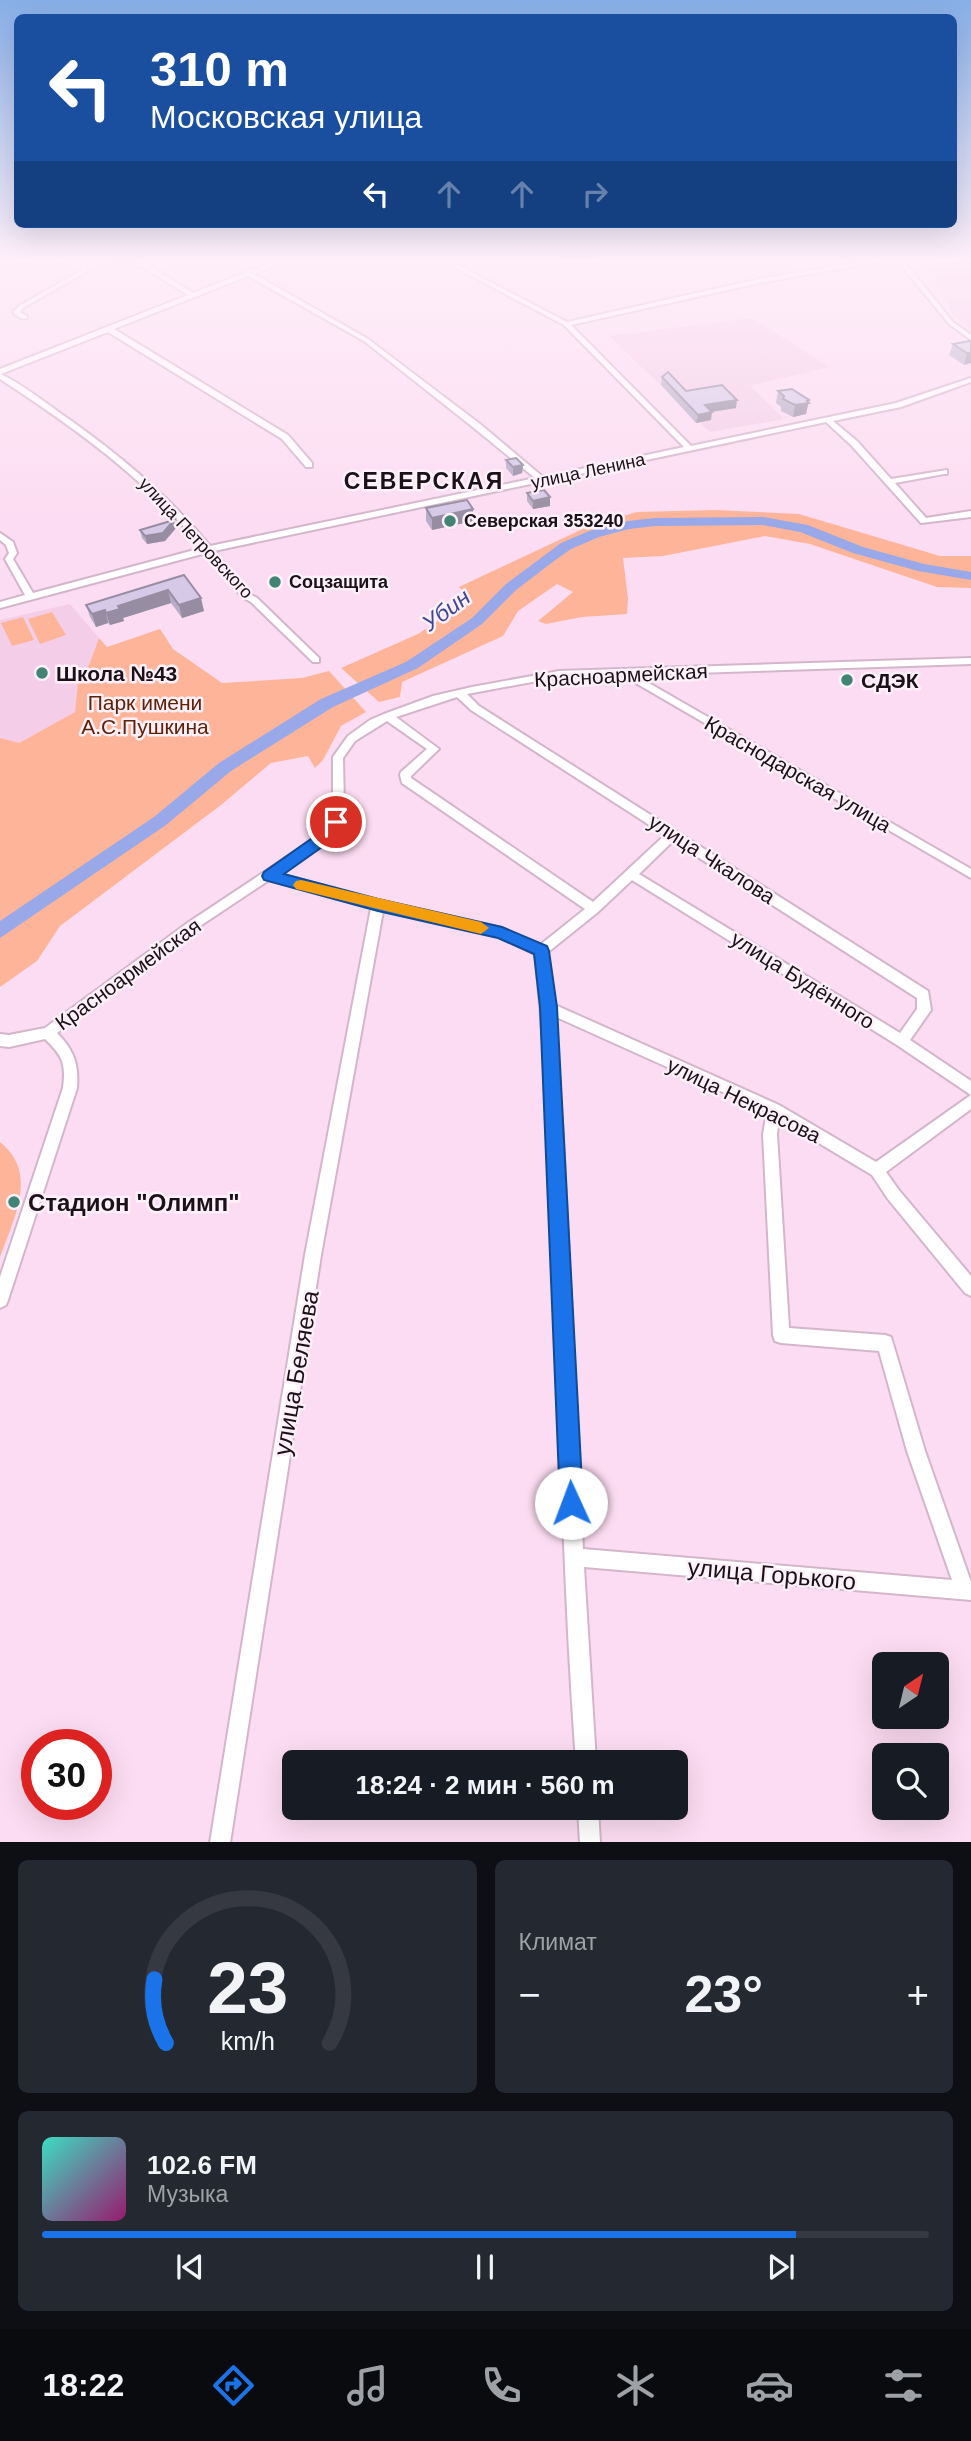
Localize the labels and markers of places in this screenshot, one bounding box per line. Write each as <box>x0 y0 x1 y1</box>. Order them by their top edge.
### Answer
place label: Северская 353240 <box>464 511 623 531</box>
marker: Северская 353240 <box>442 513 458 529</box>
place label: Соцзащита <box>289 572 389 592</box>
marker: Соцзащита <box>267 574 283 590</box>
place label: Школа №43 <box>56 662 177 685</box>
marker: Школа №43 <box>34 665 50 681</box>
place label: СДЭК <box>861 669 919 692</box>
marker: СДЭК <box>839 672 855 688</box>
pin <box>306 792 366 852</box>
place label: Стадион "Олимп" <box>28 1189 240 1216</box>
marker: Стадион "Олимп" <box>6 1194 22 1210</box>

